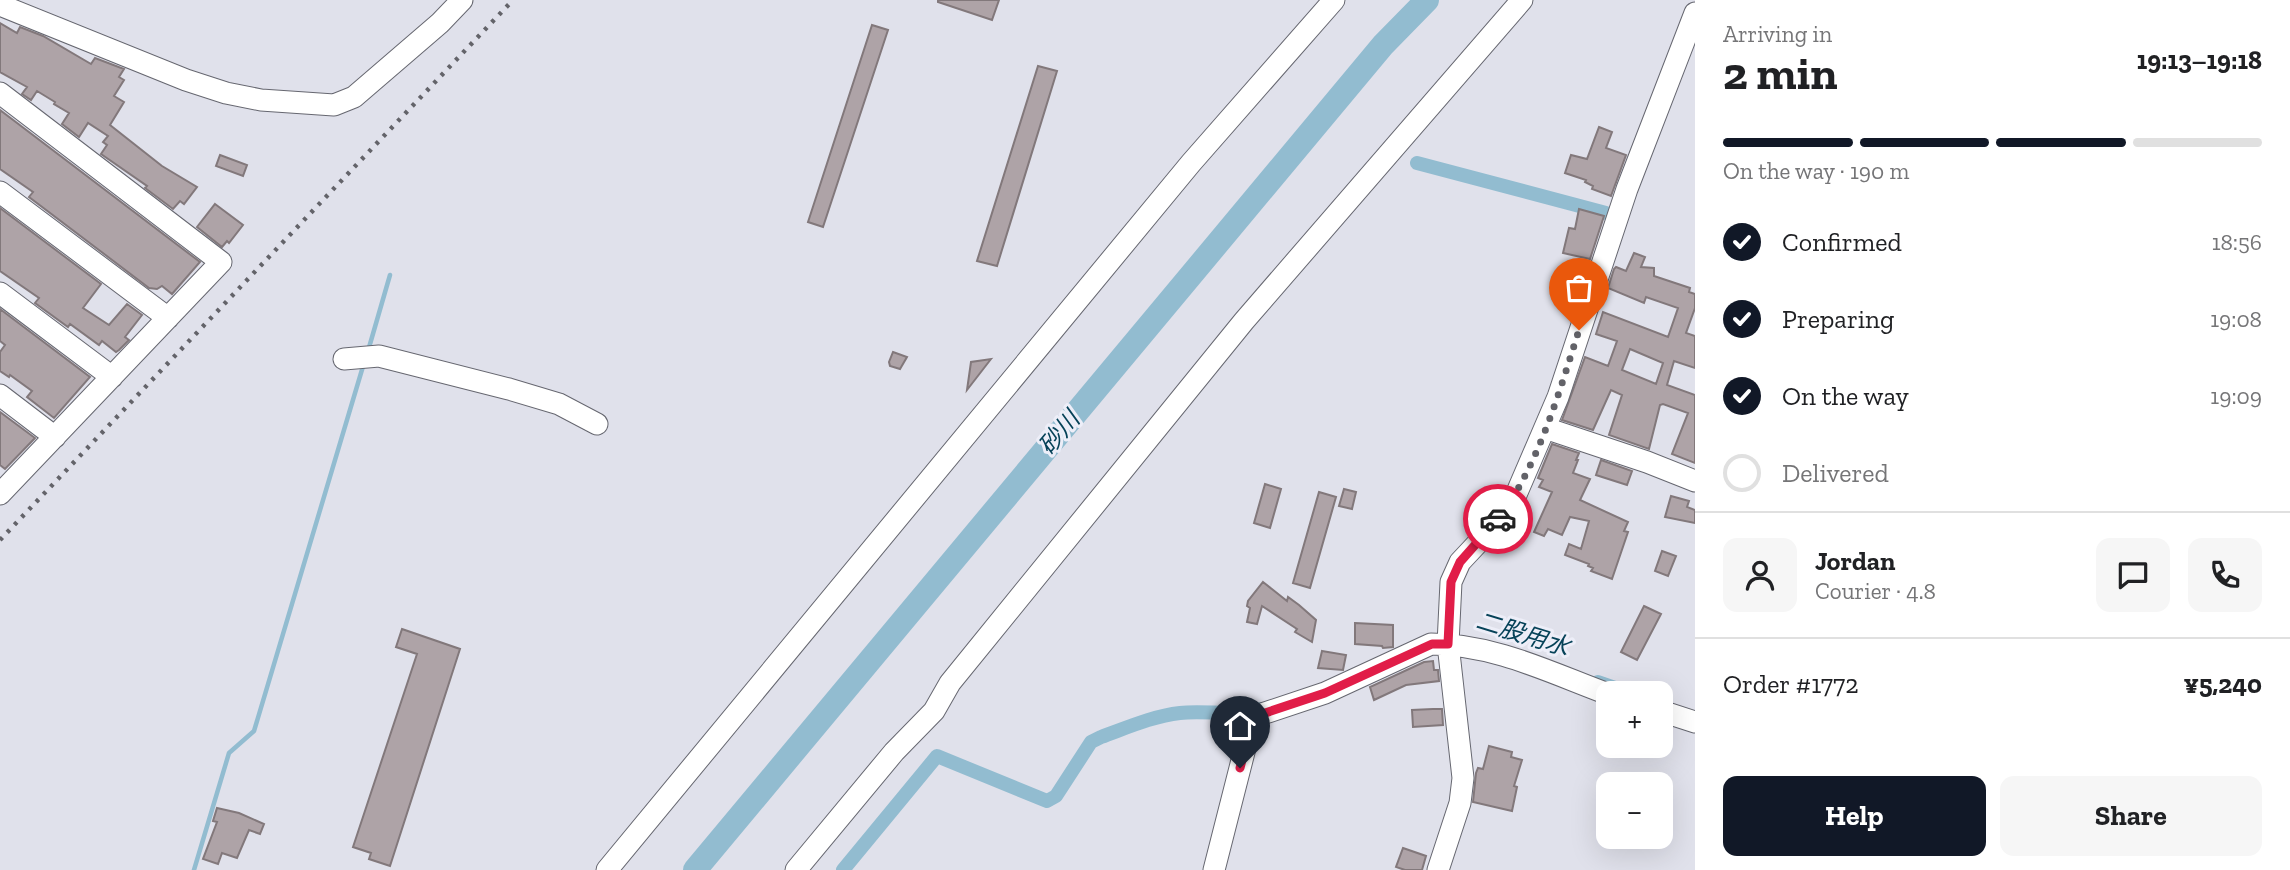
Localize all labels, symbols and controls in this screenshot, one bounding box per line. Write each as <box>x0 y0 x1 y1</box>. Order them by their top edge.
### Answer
text: Arriving in <box>1723 20 1832 48</box>
text: 19:13–19:18 <box>2137 44 2262 76</box>
text: 2 min <box>1723 46 1838 101</box>
text: On the way · 190 m <box>1723 157 1909 185</box>
icon: check <box>1723 223 1761 261</box>
text: Confirmed <box>1782 226 1902 258</box>
text: 18:56 <box>2212 228 2262 256</box>
pin <box>1549 258 1609 330</box>
icon: bag <box>1560 269 1598 307</box>
icon: check <box>1723 300 1761 338</box>
text: Preparing <box>1782 303 1894 335</box>
text: 19:08 <box>2210 305 2262 333</box>
icon: check <box>1723 377 1761 415</box>
text: On the way <box>1782 380 1909 412</box>
text: 19:09 <box>2210 382 2262 410</box>
water label: 砂川 <box>1032 403 1087 460</box>
text: Delivered <box>1782 457 1889 489</box>
courier <box>1463 484 1533 554</box>
icon: car <box>1479 500 1517 538</box>
button: person <box>1723 538 1797 612</box>
button: chat <box>2096 538 2170 612</box>
button: phone <box>2188 538 2262 612</box>
text: Jordan <box>1815 545 1895 577</box>
text: Courier · 4.8 <box>1815 577 1936 605</box>
water label: 二股用水 <box>1473 606 1576 662</box>
text: Order #1772 <box>1723 668 1859 700</box>
text: ¥5,240 <box>2183 668 2262 700</box>
map controls <box>1596 681 1673 849</box>
button: + <box>1596 681 1673 758</box>
pin <box>1210 696 1270 768</box>
icon: home <box>1221 707 1259 745</box>
button: − <box>1596 772 1673 849</box>
button: Help <box>1723 776 1986 856</box>
button: Share <box>2000 776 2262 856</box>

